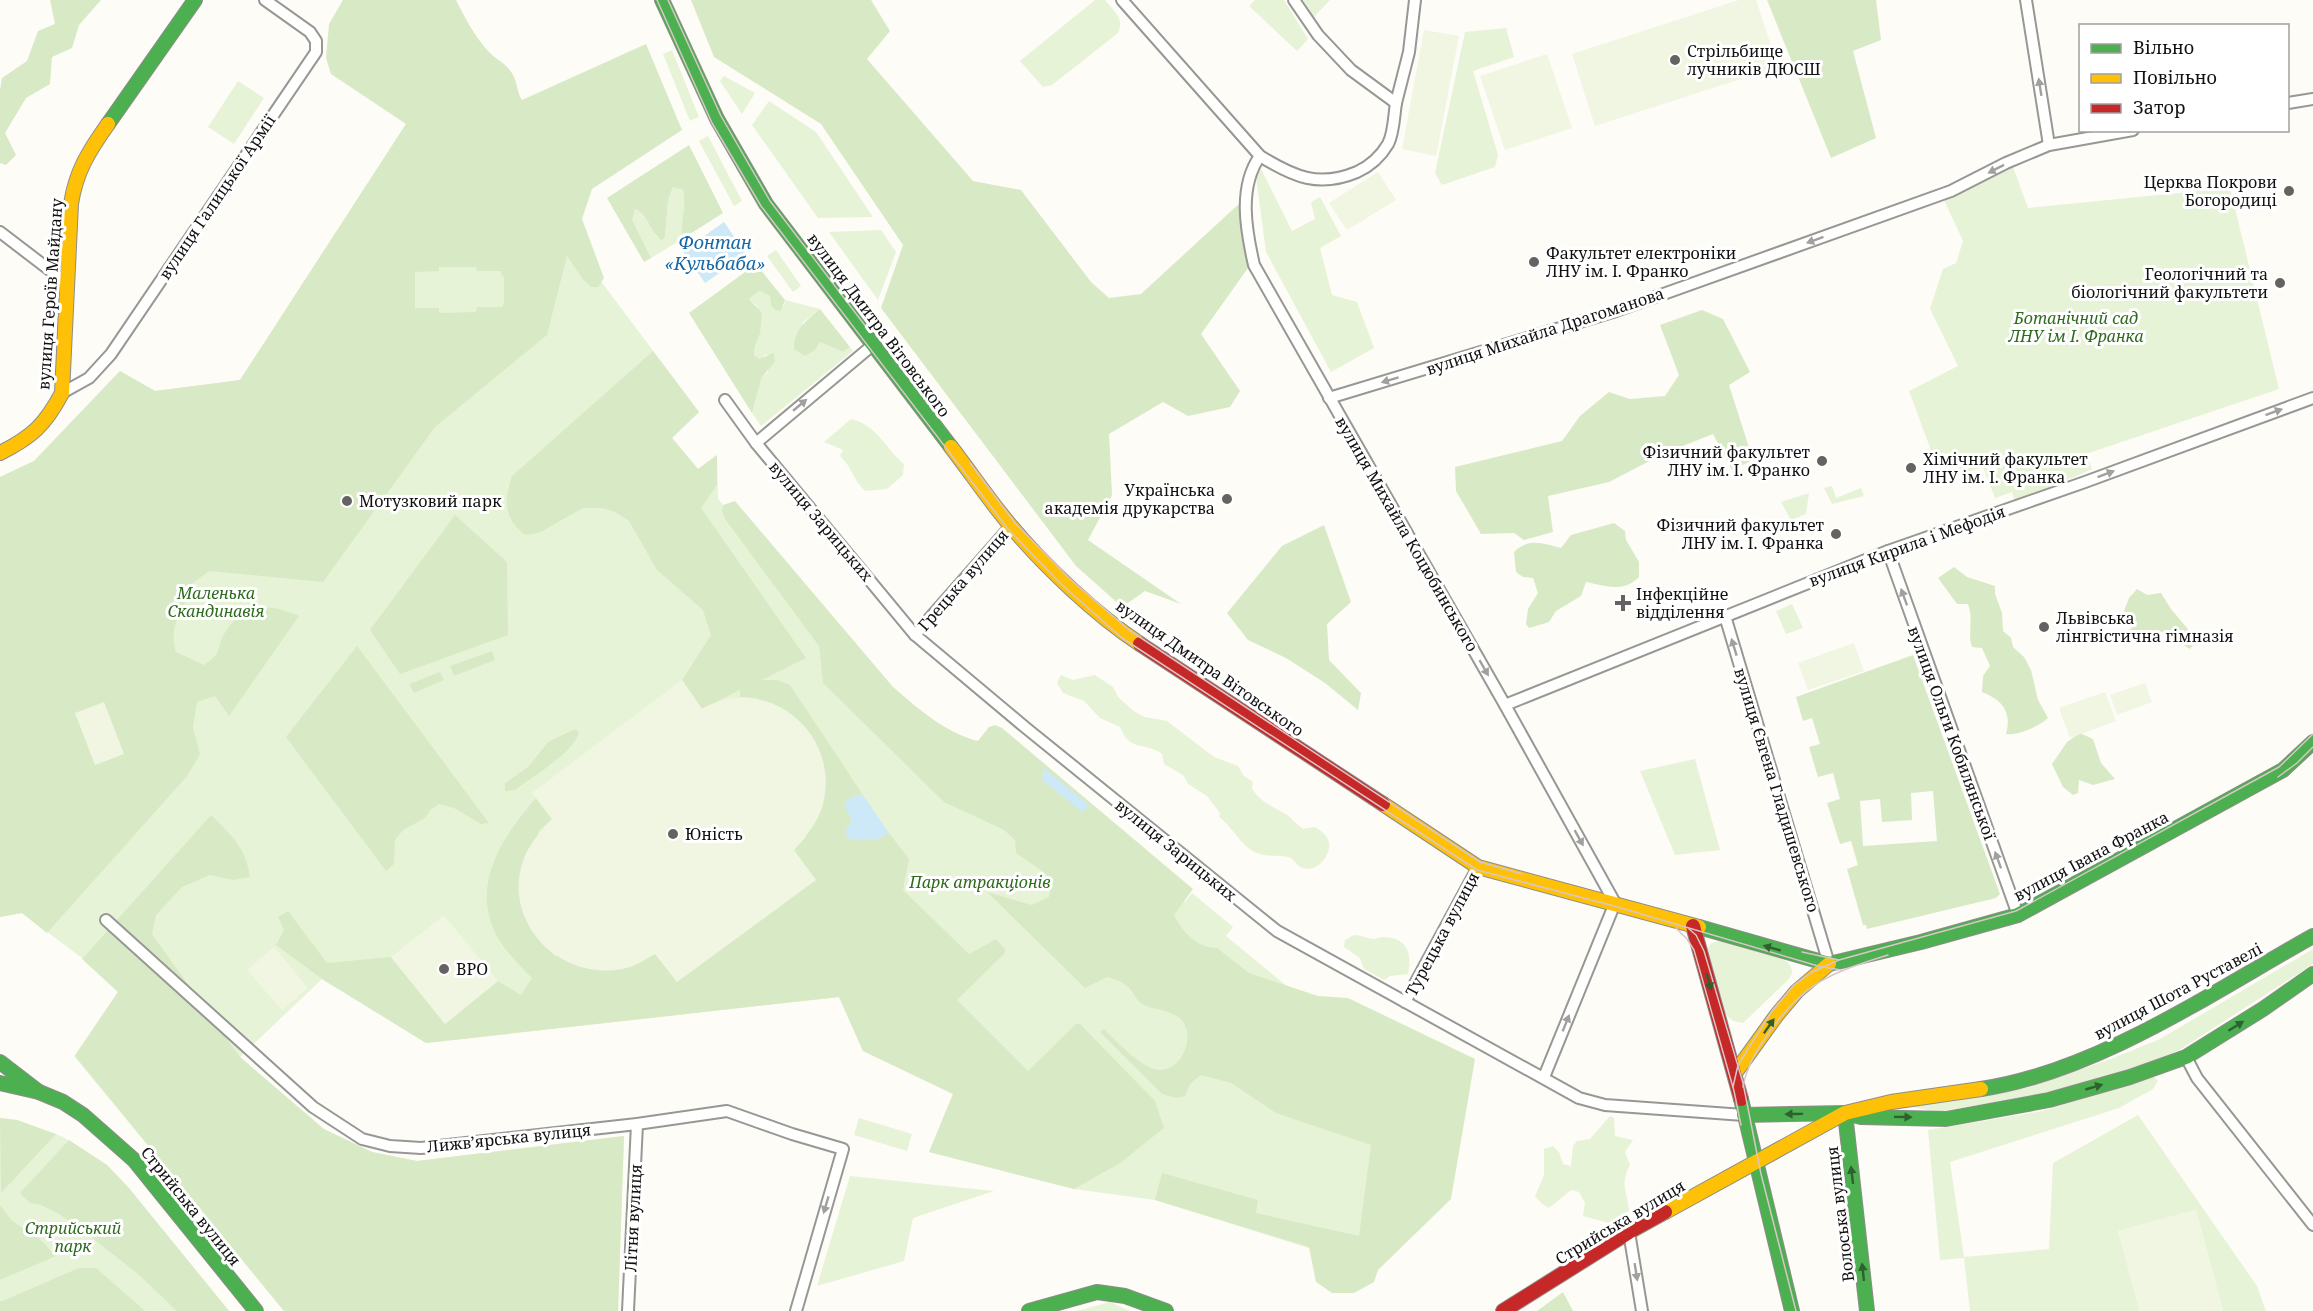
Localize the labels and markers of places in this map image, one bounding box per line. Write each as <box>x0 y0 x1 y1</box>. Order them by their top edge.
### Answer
place label: Стрільбище лучників ДЮСШ <box>1687 40 1821 80</box>
marker: Стрільбище лучників ДЮСШ <box>1668 53 1682 67</box>
place label: Церква Покрови Богородиці <box>2144 171 2277 211</box>
marker: Церква Покрови Богородиці <box>2282 184 2296 198</box>
place label: Факультет електроніки ЛНУ ім. І. Франко <box>1546 242 1737 282</box>
marker: Факультет електроніки ЛНУ ім. І. Франко <box>1527 255 1541 269</box>
place label: Геологічний та біологічний факультети <box>2071 263 2268 303</box>
marker: Геологічний та біологічний факультети <box>2273 276 2287 290</box>
place label: Фізичний факультет ЛНУ ім. І. Франко <box>1643 441 1811 481</box>
place label: Хімічний факультет ЛНУ ім. І. Франка <box>1923 448 2088 488</box>
marker: Фізичний факультет ЛНУ ім. І. Франко <box>1815 454 1829 468</box>
marker: Хімічний факультет ЛНУ ім. І. Франка <box>1904 461 1918 475</box>
place label: Українська академія друкарства <box>1045 479 1215 519</box>
place label: Мотузковий парк <box>359 490 502 512</box>
marker: Українська академія друкарства <box>1220 492 1234 506</box>
marker: Мотузковий парк <box>340 494 354 508</box>
place label: Фізичний факультет ЛНУ ім. І. Франка <box>1657 514 1825 554</box>
marker: Фізичний факультет ЛНУ ім. І. Франка <box>1829 527 1843 541</box>
place label: Інфекційне відділення <box>1636 583 1728 623</box>
marker: Інфекційне відділення <box>1614 594 1632 612</box>
place label: Львівська лінгвістична гімназія <box>2056 607 2234 647</box>
marker: Львівська лінгвістична гімназія <box>2037 620 2051 634</box>
place label: Юність <box>685 823 743 845</box>
marker: Юність <box>666 827 680 841</box>
place label: ВРО <box>456 958 488 980</box>
marker: ВРО <box>437 962 451 976</box>

